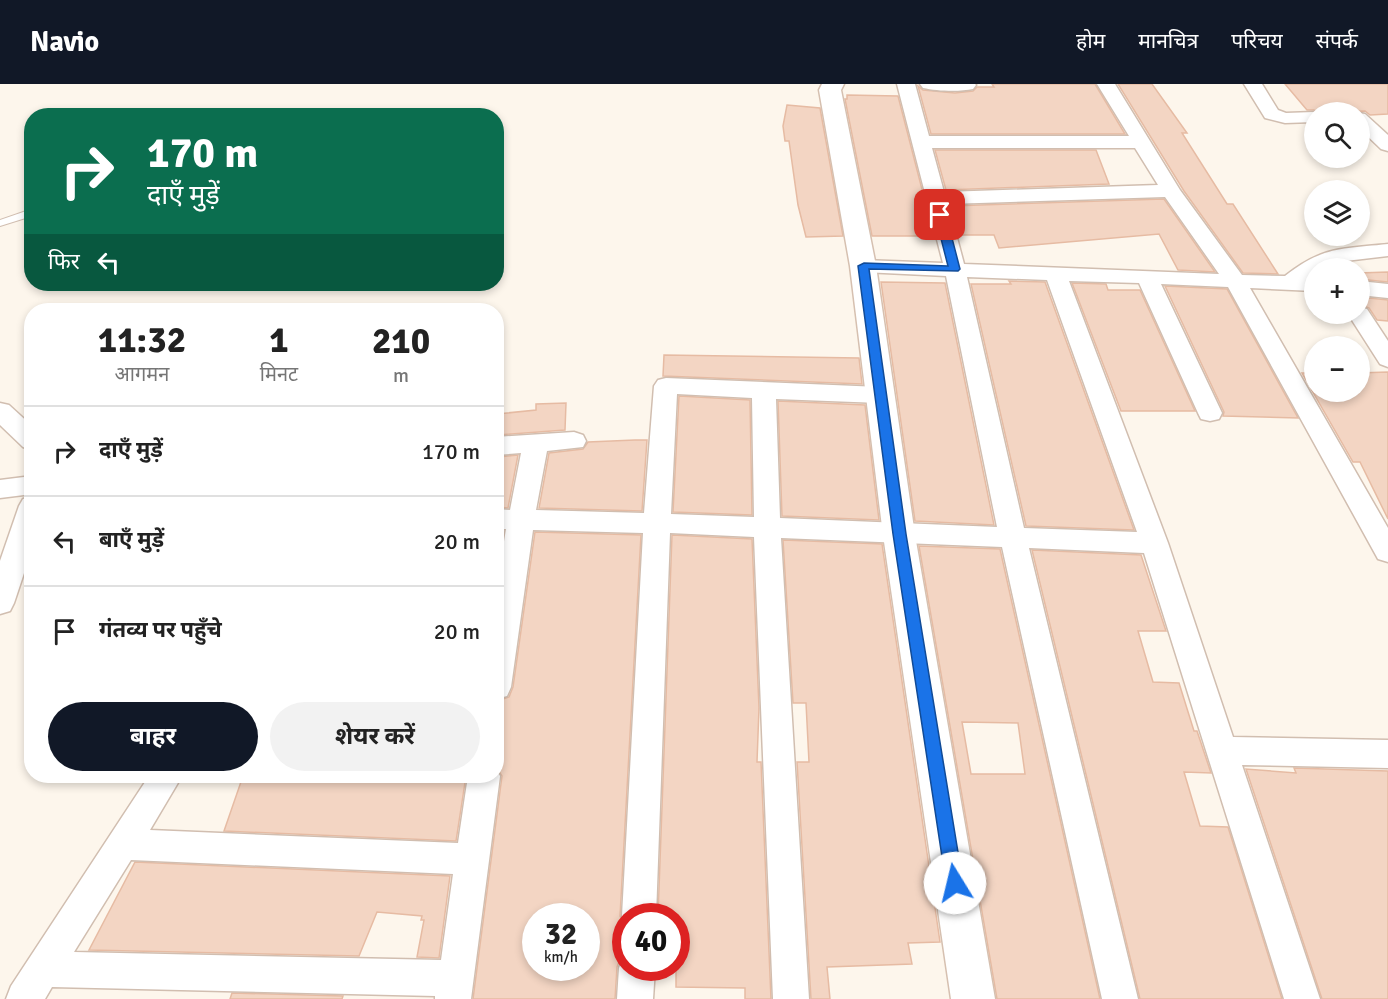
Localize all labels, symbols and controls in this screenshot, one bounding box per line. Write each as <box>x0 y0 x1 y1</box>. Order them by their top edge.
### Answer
text: Navio <box>30 25 99 59</box>
text: होम <box>1076 28 1105 54</box>
text: मानचित्र <box>1138 28 1198 54</box>
text: परिचय <box>1231 28 1283 54</box>
text: संपर्क <box>1316 28 1358 54</box>
map controls <box>1304 102 1370 402</box>
button: search <box>1304 102 1370 168</box>
text: 170 m <box>147 128 258 179</box>
icon: right <box>48 132 126 210</box>
text: दाएँ मुड़ें <box>147 179 220 212</box>
button: layers <box>1304 180 1370 246</box>
pin <box>914 189 965 240</box>
icon: arrive <box>923 198 956 231</box>
icon: left <box>92 246 125 279</box>
text: फिर <box>48 248 80 275</box>
button: + <box>1304 258 1370 324</box>
text: 11:32 <box>98 318 186 363</box>
text: 1 <box>269 318 289 363</box>
text: 210 <box>372 319 430 364</box>
button: − <box>1304 336 1370 402</box>
text: आगमन <box>115 362 169 387</box>
text: मिनट <box>260 362 298 387</box>
text: m <box>393 363 409 388</box>
icon: right <box>48 435 81 468</box>
text: दाएँ मुड़ें <box>99 436 163 463</box>
text: 170 m <box>422 438 480 465</box>
icon: left <box>48 525 81 558</box>
text: बाएँ मुड़ें <box>99 526 164 553</box>
text: 20 m <box>434 528 480 555</box>
icon: arrive <box>48 615 81 648</box>
text: गंतव्य पर पहुँचे <box>99 616 222 643</box>
text: 20 m <box>434 618 480 645</box>
button: बाहर <box>48 702 258 771</box>
button: शेयर करें <box>270 702 480 771</box>
position arrow <box>923 851 987 915</box>
speed limit sign: 40 <box>612 903 690 981</box>
text: 32 <box>545 916 577 953</box>
text: km/h <box>544 948 578 966</box>

